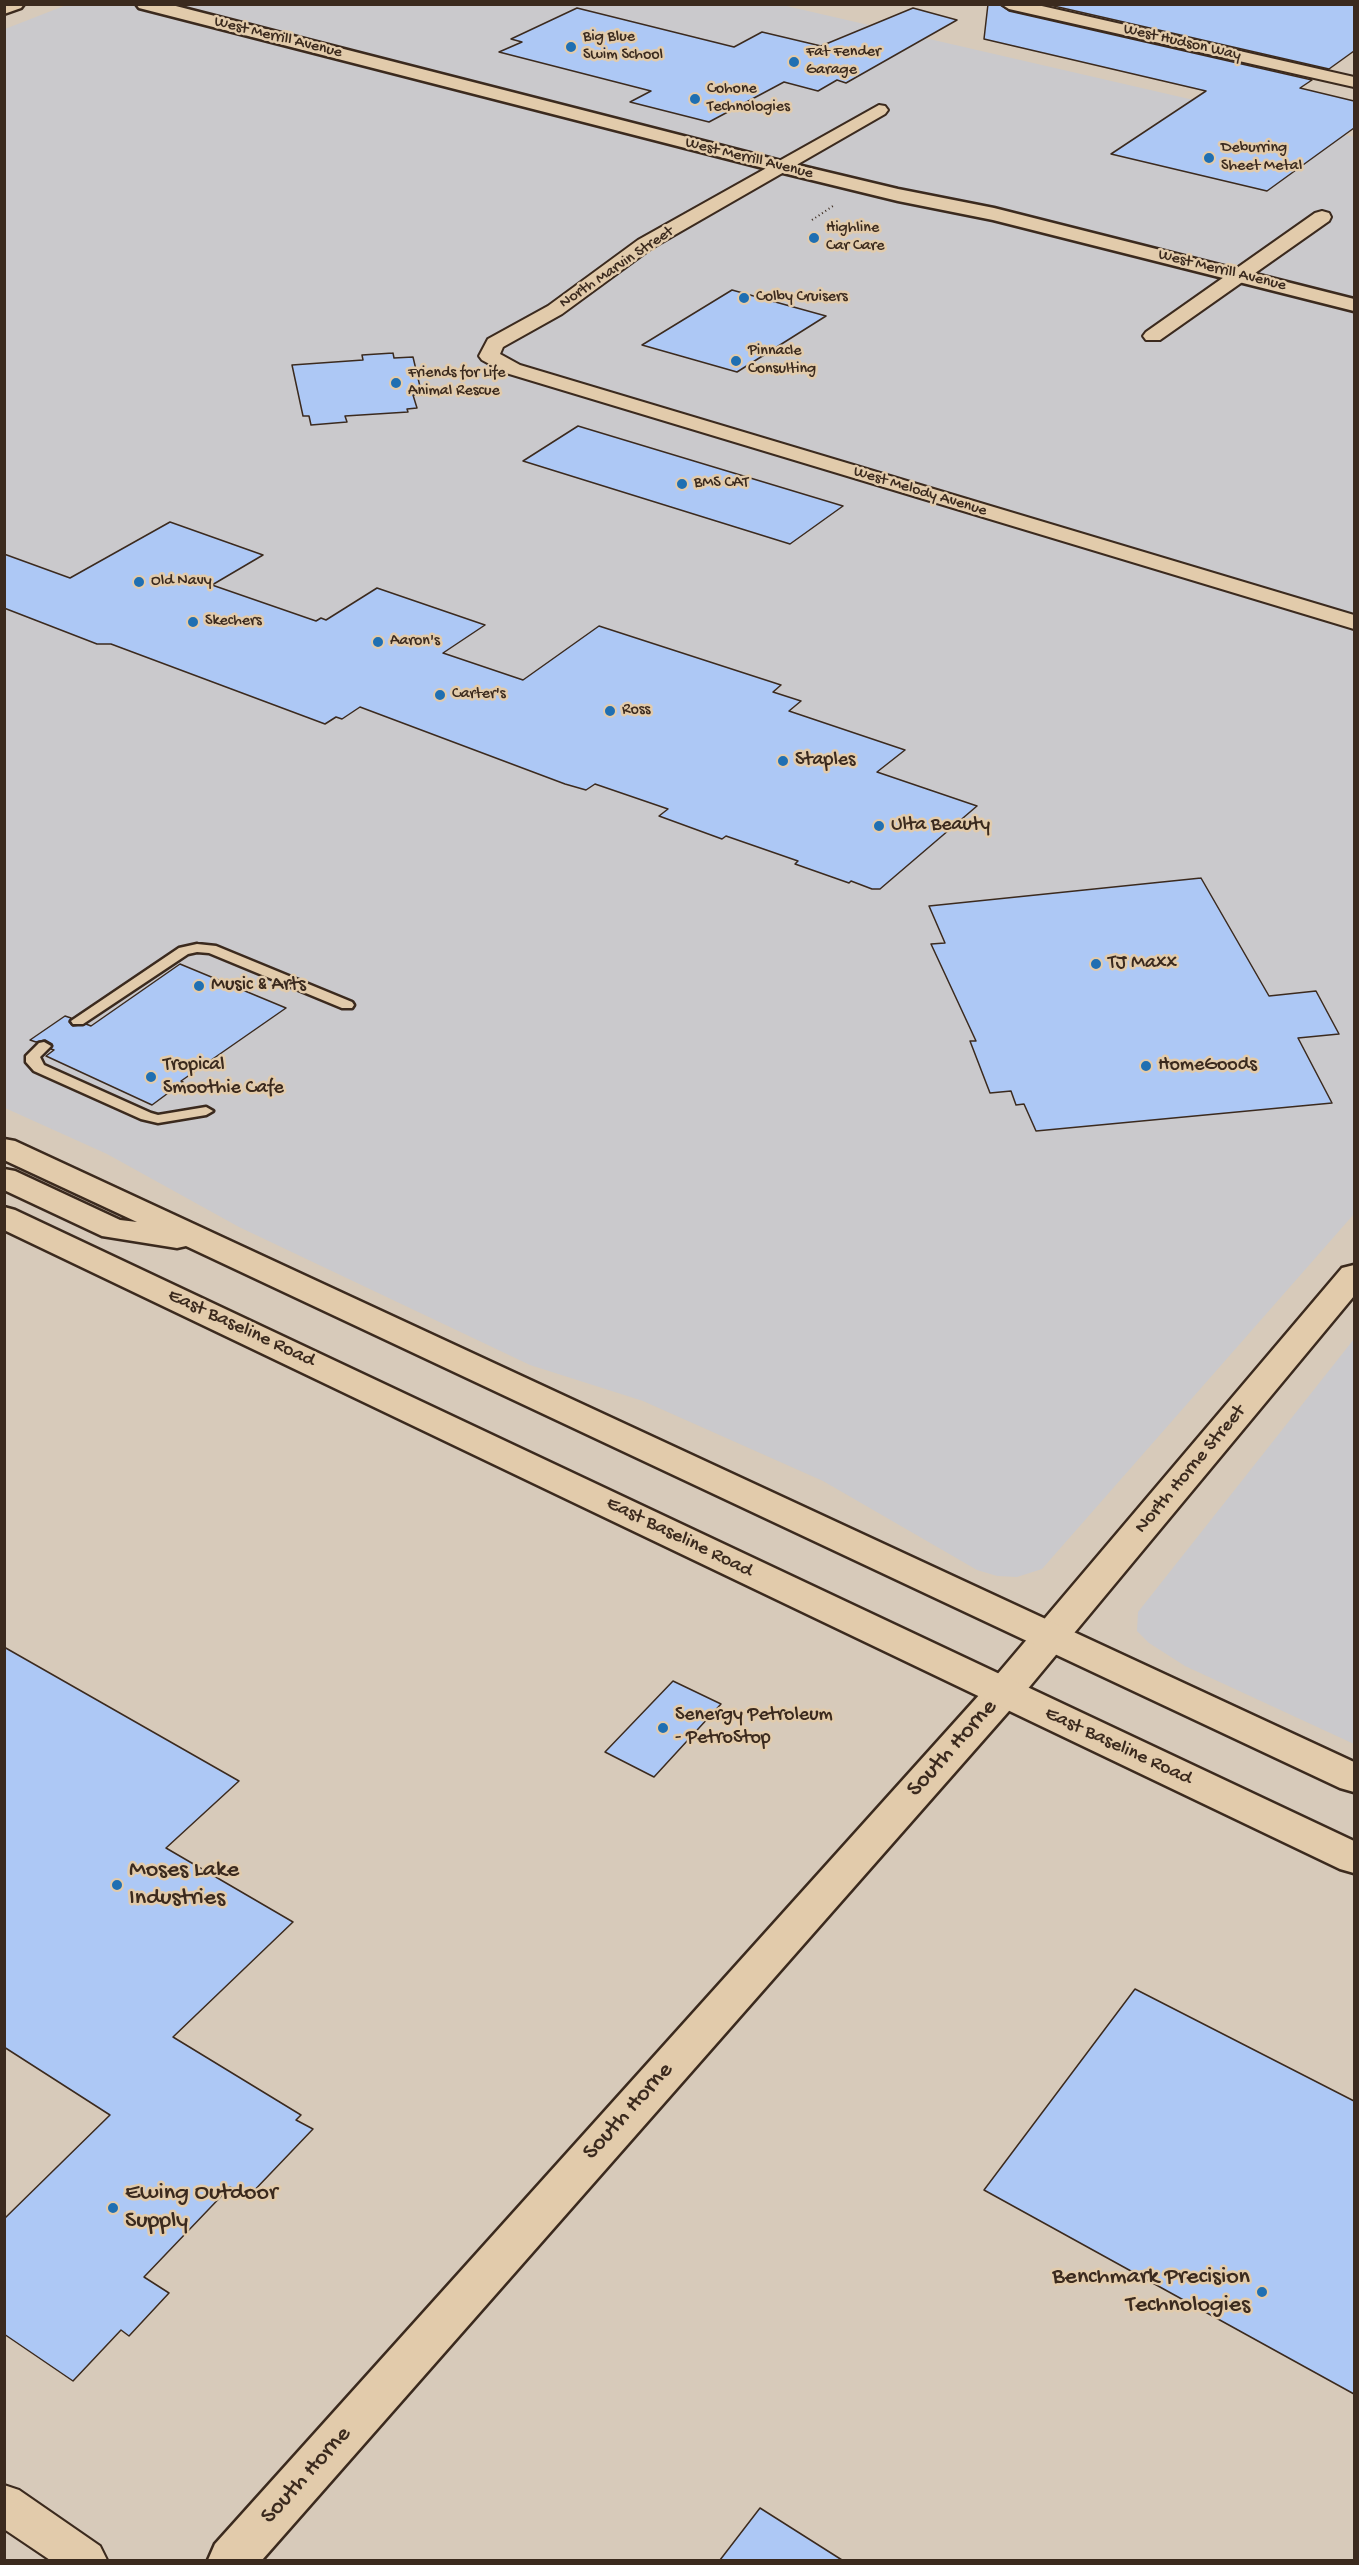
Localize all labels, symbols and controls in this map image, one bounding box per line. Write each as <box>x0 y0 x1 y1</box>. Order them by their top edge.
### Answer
street label: West Merrill Avenue <box>212 13 344 63</box>
street label: West Hudson Way <box>1121 20 1243 66</box>
place label: Big Blue Swim School <box>583 28 663 66</box>
marker: Big Blue Swim School <box>564 40 578 54</box>
place label: Fat Fender Garage <box>806 43 881 81</box>
marker: Fat Fender Garage <box>787 55 801 69</box>
place label: Cohone Technologies <box>707 80 790 118</box>
marker: Cohone Technologies <box>688 92 702 106</box>
street label: West Merrill Avenue <box>683 134 815 184</box>
place label: Deburring Sheet Metal <box>1221 139 1302 177</box>
marker: Deburring Sheet Metal <box>1202 151 1216 165</box>
place label: Highline Car Care <box>826 219 884 257</box>
street label: North Marvin Street <box>556 223 678 313</box>
marker: Highline Car Care <box>807 231 821 245</box>
street label: West Merrill Avenue <box>1156 246 1288 296</box>
place label: Colby Cruisers <box>756 288 848 308</box>
marker: Colby Cruisers <box>737 291 751 305</box>
place label: Pinnacle Consulting <box>748 342 816 380</box>
marker: Pinnacle Consulting <box>729 354 743 368</box>
place label: Friends for Life Animal Rescue <box>408 364 505 402</box>
marker: Friends for Life Animal Rescue <box>389 376 403 390</box>
street label: West Melody Avenue <box>851 463 989 521</box>
place label: BMS CAT <box>694 474 749 494</box>
marker: BMS CAT <box>675 477 689 491</box>
place label: Old Navy <box>151 572 212 592</box>
marker: Old Navy <box>132 575 146 589</box>
place label: Skechers <box>205 612 262 632</box>
marker: Skechers <box>186 615 200 629</box>
place label: Aaron's <box>390 632 440 652</box>
marker: Aaron's <box>371 635 385 649</box>
place label: Carter's <box>452 685 506 705</box>
marker: Carter's <box>433 688 447 702</box>
place label: Ross <box>622 701 650 721</box>
marker: Ross <box>603 704 617 718</box>
place label: Staples <box>795 749 855 773</box>
marker: Staples <box>776 754 790 768</box>
place label: Ulta Beauty <box>891 814 990 838</box>
marker: Ulta Beauty <box>872 819 886 833</box>
place label: TJ Maxx <box>1108 952 1177 976</box>
marker: TJ Maxx <box>1089 957 1103 971</box>
place label: Music & Arts <box>211 974 306 998</box>
marker: Music & Arts <box>192 979 206 993</box>
place label: Tropical Smoothie Cafe <box>163 1054 284 1101</box>
place label: HomeGoods <box>1158 1054 1257 1078</box>
marker: HomeGoods <box>1139 1059 1153 1073</box>
marker: Tropical Smoothie Cafe <box>144 1070 158 1084</box>
street label: East Baseline Road <box>164 1284 318 1374</box>
street label: North Horne Street <box>1130 1401 1252 1539</box>
street label: East Baseline Road <box>602 1492 756 1584</box>
street label: South Horne <box>902 1694 1004 1804</box>
street label: East Baseline Road <box>1041 1702 1195 1792</box>
place label: Senergy Petroleum - PetroStop <box>675 1704 833 1751</box>
marker: Senergy Petroleum - PetroStop <box>656 1721 670 1735</box>
place label: Moses Lake Industries <box>129 1857 239 1913</box>
marker: Moses Lake Industries <box>110 1878 124 1892</box>
street label: South Horne <box>578 2057 680 2167</box>
place label: Ewing Outdoor Supply <box>125 2180 277 2236</box>
marker: Ewing Outdoor Supply <box>106 2201 120 2215</box>
place label: Benchmark Precision Technologies <box>1052 2264 1250 2320</box>
marker: Benchmark Precision Technologies <box>1255 2285 1269 2299</box>
street label: South Horne <box>256 2421 358 2531</box>

